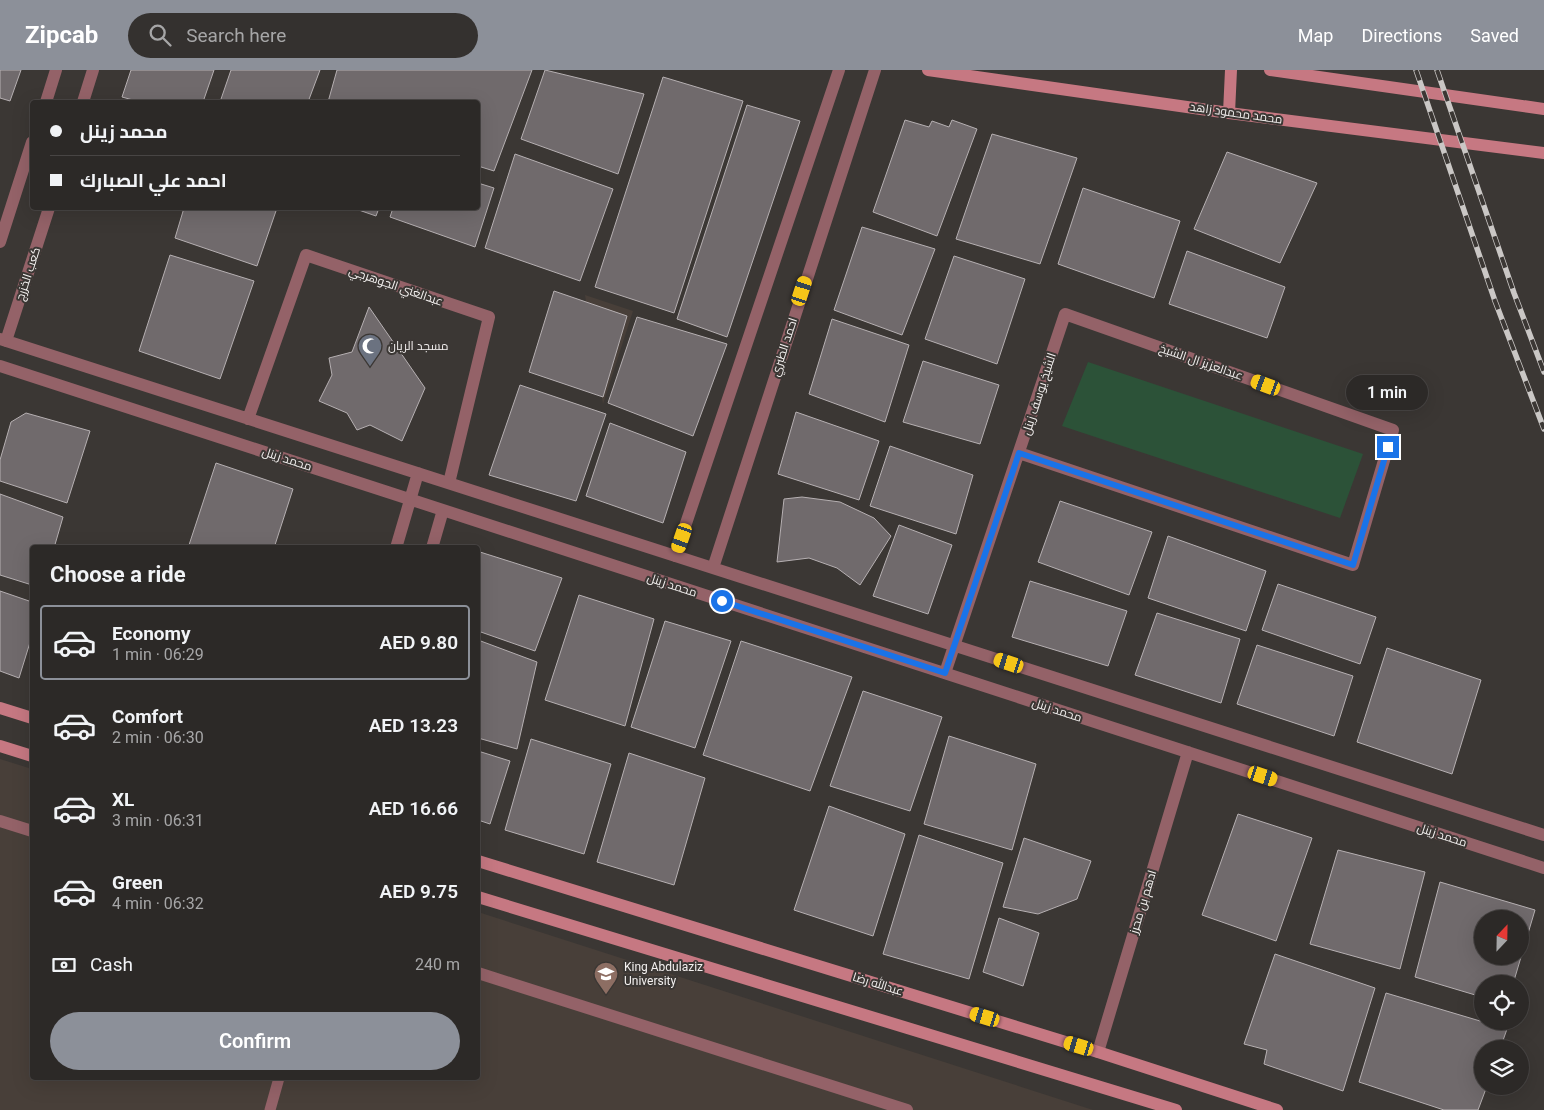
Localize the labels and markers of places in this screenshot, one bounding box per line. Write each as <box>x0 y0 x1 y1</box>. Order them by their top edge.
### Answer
mosque icon: مسجد الريان <box>357 333 383 367</box>
place label: مسجد الريان <box>388 339 448 353</box>
place label: King Abdulaziz University <box>624 960 703 988</box>
school or university icon: King Abdulaziz University <box>593 961 619 995</box>

